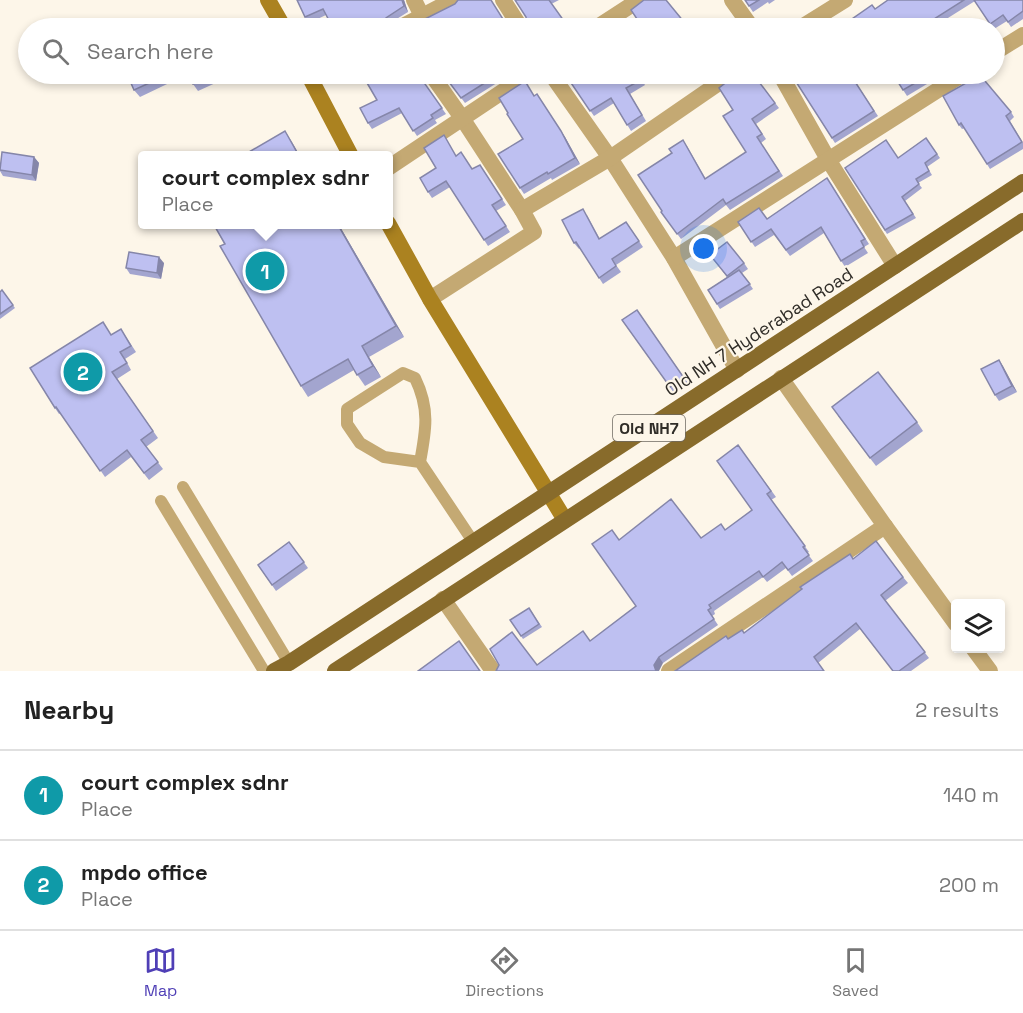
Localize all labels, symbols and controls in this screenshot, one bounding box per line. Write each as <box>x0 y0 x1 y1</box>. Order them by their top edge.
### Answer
search box <box>18 18 1005 84</box>
icon: search <box>39 35 72 68</box>
text: Search here <box>87 37 214 65</box>
popup <box>138 151 393 229</box>
text: court complex sdnr <box>162 163 369 191</box>
text: Place <box>162 191 214 217</box>
your location <box>689 234 718 263</box>
pin: 1 <box>246 248 284 294</box>
street label: Old NH 7 Hyderabad Road <box>660 262 857 401</box>
pin: 2 <box>64 350 103 394</box>
road number: Old NH7 <box>613 415 685 441</box>
map controls <box>951 599 1005 653</box>
button: layers <box>951 599 1005 653</box>
text: Nearby <box>24 693 114 727</box>
text: 2 results <box>915 697 999 723</box>
text: court complex sdnr <box>81 768 289 796</box>
text: 1 <box>39 782 48 808</box>
text: 140 m <box>943 782 999 808</box>
text: Place <box>81 796 133 822</box>
text: mpdo office <box>81 858 208 886</box>
text: 2 <box>38 872 49 898</box>
text: 200 m <box>939 872 999 898</box>
text: Place <box>81 886 133 912</box>
tab: Map <box>144 944 177 1001</box>
tab: Directions <box>466 944 544 1001</box>
tab: Saved <box>832 944 879 1001</box>

